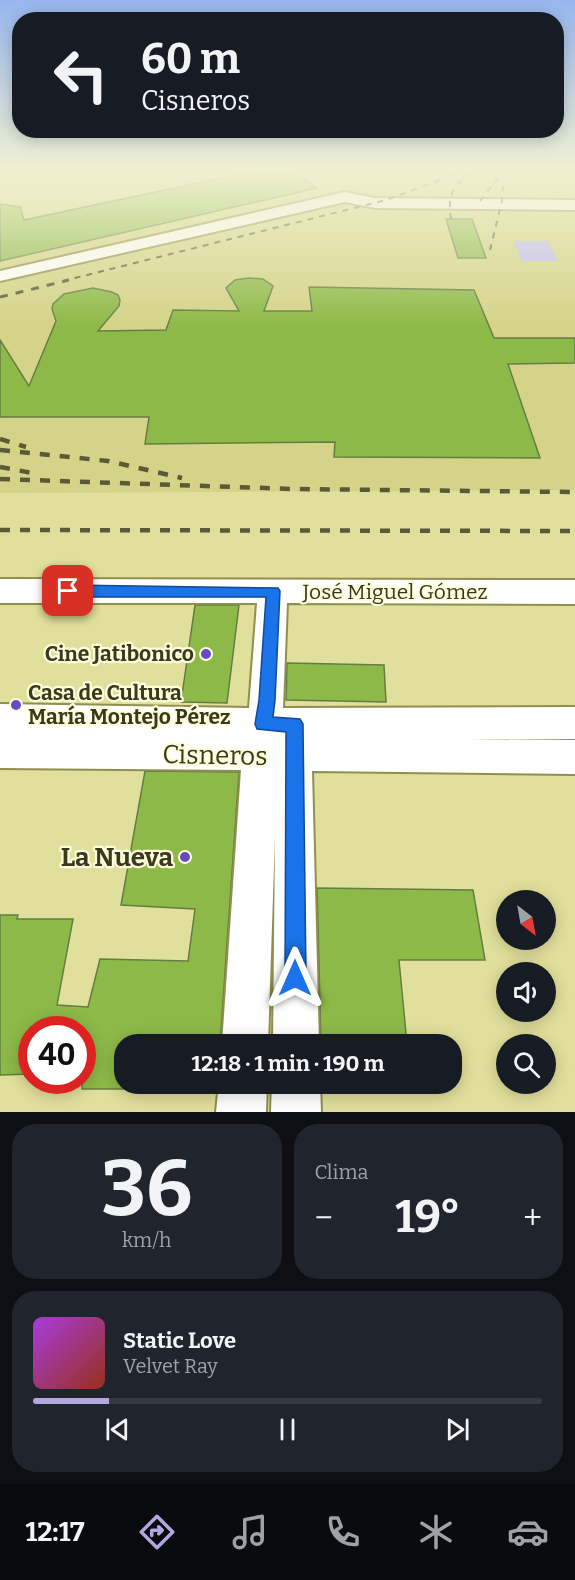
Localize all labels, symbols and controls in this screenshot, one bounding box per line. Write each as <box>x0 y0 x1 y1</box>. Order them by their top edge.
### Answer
text: 60 m <box>141 34 240 84</box>
icon: left <box>42 36 120 114</box>
text: Cisneros <box>141 85 250 117</box>
pin <box>42 565 93 616</box>
icon: arrive <box>51 574 84 607</box>
street label: José Miguel Gómez <box>301 579 488 605</box>
place label: Cine Jatibonico <box>45 641 194 667</box>
marker: Cine Jatibonico <box>199 647 213 661</box>
place label: Casa de Cultura María Montejo Pérez <box>28 680 231 730</box>
marker: Casa de Cultura María Montejo Pérez <box>9 698 23 712</box>
street label: Cisneros <box>162 739 268 772</box>
place label: La Nueva <box>61 842 173 873</box>
marker: La Nueva <box>178 850 192 864</box>
north arrow <box>496 890 556 950</box>
map controls <box>496 890 556 1094</box>
position arrow <box>263 946 327 1010</box>
button: sound <box>496 962 556 1022</box>
speed limit sign: 40 <box>18 1016 96 1094</box>
button: search <box>496 1034 556 1094</box>
text: 12:18 · 1 min · 190 m <box>192 1050 384 1077</box>
text: 36 <box>101 1142 192 1236</box>
text: Clima <box>315 1160 369 1184</box>
text: 19° <box>395 1190 461 1244</box>
text: − <box>315 1198 333 1238</box>
text: + <box>523 1198 542 1238</box>
text: km/h <box>122 1228 172 1252</box>
text: Static Love <box>123 1327 236 1354</box>
text: Velvet Ray <box>123 1354 218 1378</box>
icon: previous <box>101 1413 134 1446</box>
icon: pause <box>271 1413 304 1446</box>
icon: next <box>441 1413 474 1446</box>
icon: directions <box>136 1511 178 1553</box>
icon: music <box>229 1511 271 1553</box>
icon: phone <box>322 1511 364 1553</box>
icon: climate <box>415 1511 457 1553</box>
icon: car <box>507 1511 549 1553</box>
text: 12:17 <box>25 1516 85 1548</box>

